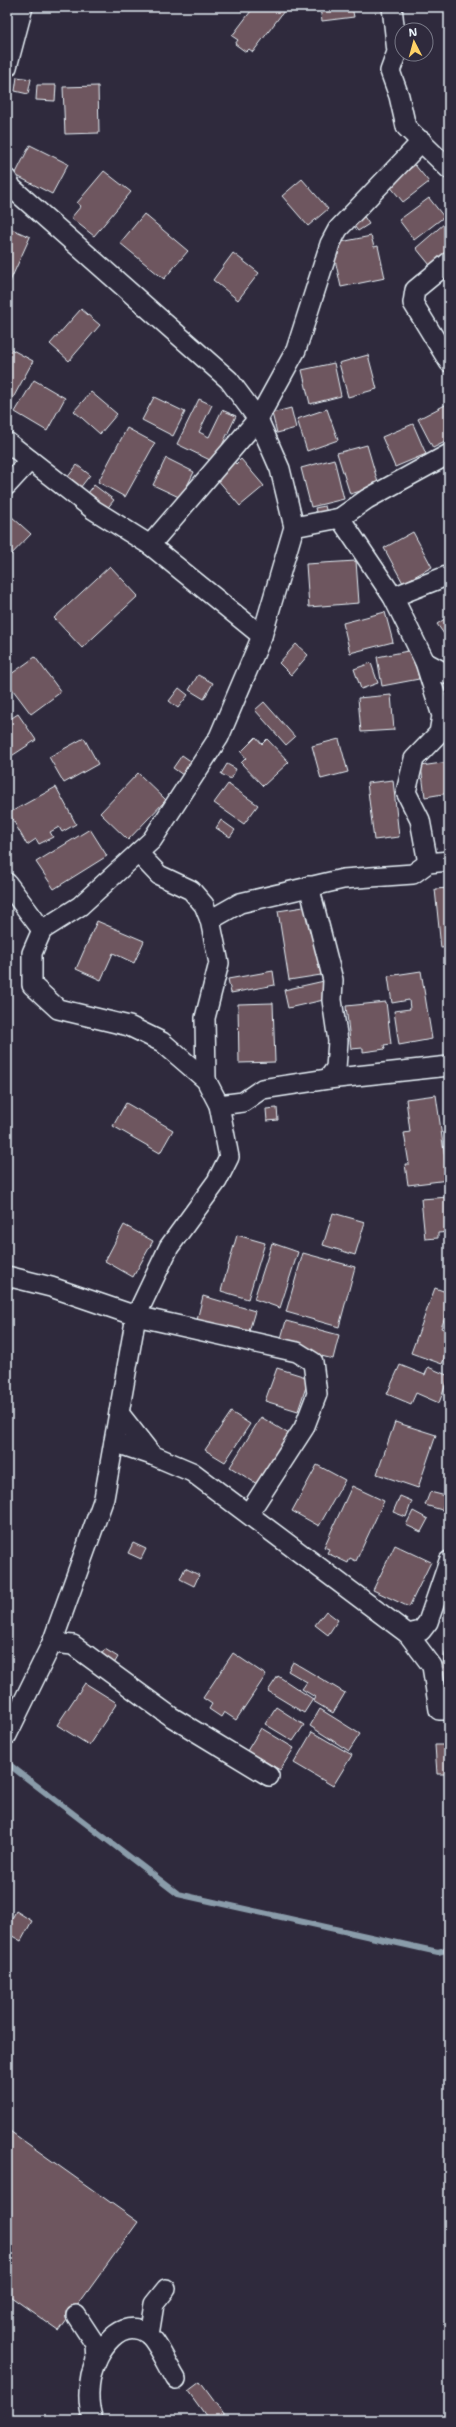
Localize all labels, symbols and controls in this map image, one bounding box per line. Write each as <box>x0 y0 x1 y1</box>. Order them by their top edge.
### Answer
north arrow <box>394 22 434 62</box>
text: N <box>408 25 418 40</box>

